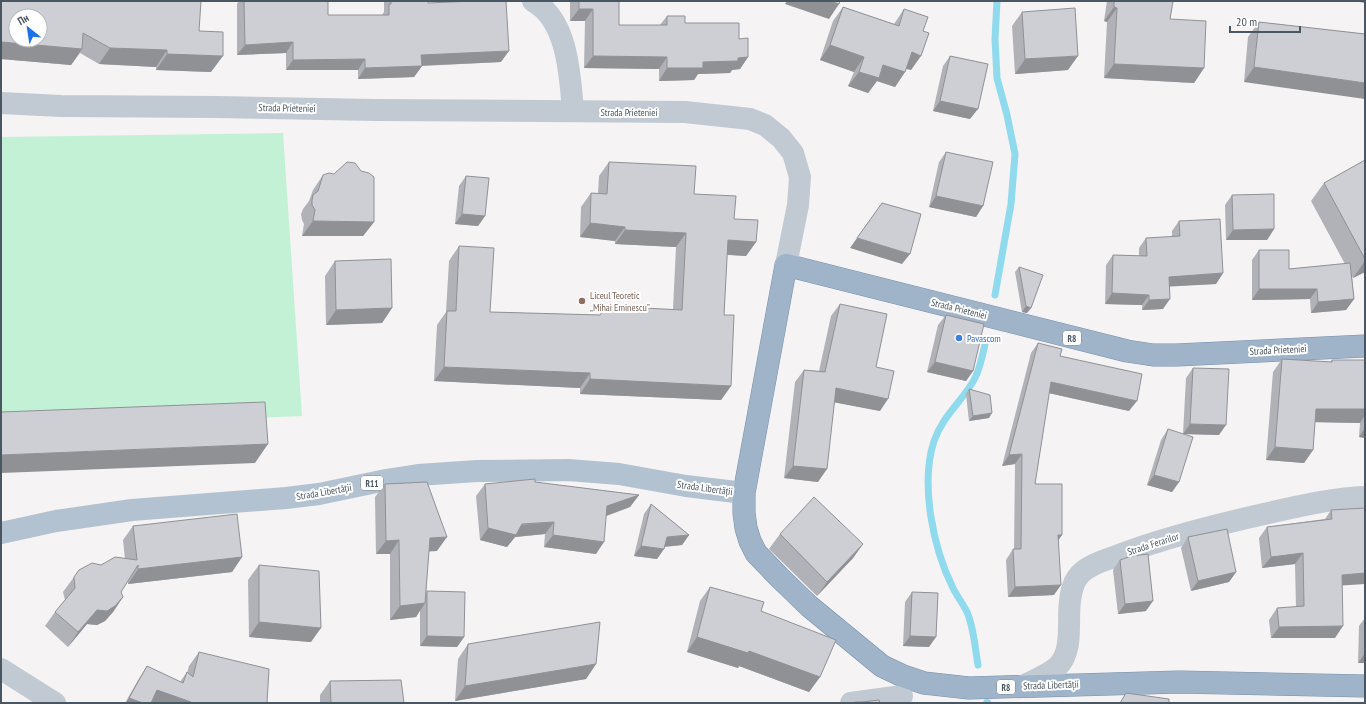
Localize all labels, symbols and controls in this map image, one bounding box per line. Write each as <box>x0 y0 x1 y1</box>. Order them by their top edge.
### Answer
north arrow <box>8 8 48 48</box>
scale bar <box>1230 8 1300 34</box>
text: Пн <box>15 11 31 28</box>
text: 20 m <box>1236 14 1257 29</box>
street label: Strada Prieteniei <box>258 101 316 115</box>
street label: Strada Prieteniei <box>600 106 658 119</box>
place label: Liceul Teoretic „Mihai Eminescu” <box>590 289 650 314</box>
marker: Liceul Teoretic „Mihai Eminescu” <box>577 296 587 306</box>
street label: Strada Prieteniei <box>930 296 988 322</box>
road number: R8 <box>1063 331 1081 345</box>
place label: Pavascom <box>967 332 1001 345</box>
marker: Pavascom <box>954 333 964 343</box>
street label: Strada Prieteniei <box>1249 342 1307 358</box>
road number: R11 <box>361 476 383 490</box>
street label: Strada Libertății <box>676 478 734 498</box>
street label: Strada Libertății <box>295 481 353 503</box>
street label: Strada Ferarilor <box>1126 529 1181 558</box>
street label: Strada Libertății <box>1023 678 1079 692</box>
road number: R8 <box>997 680 1015 694</box>

